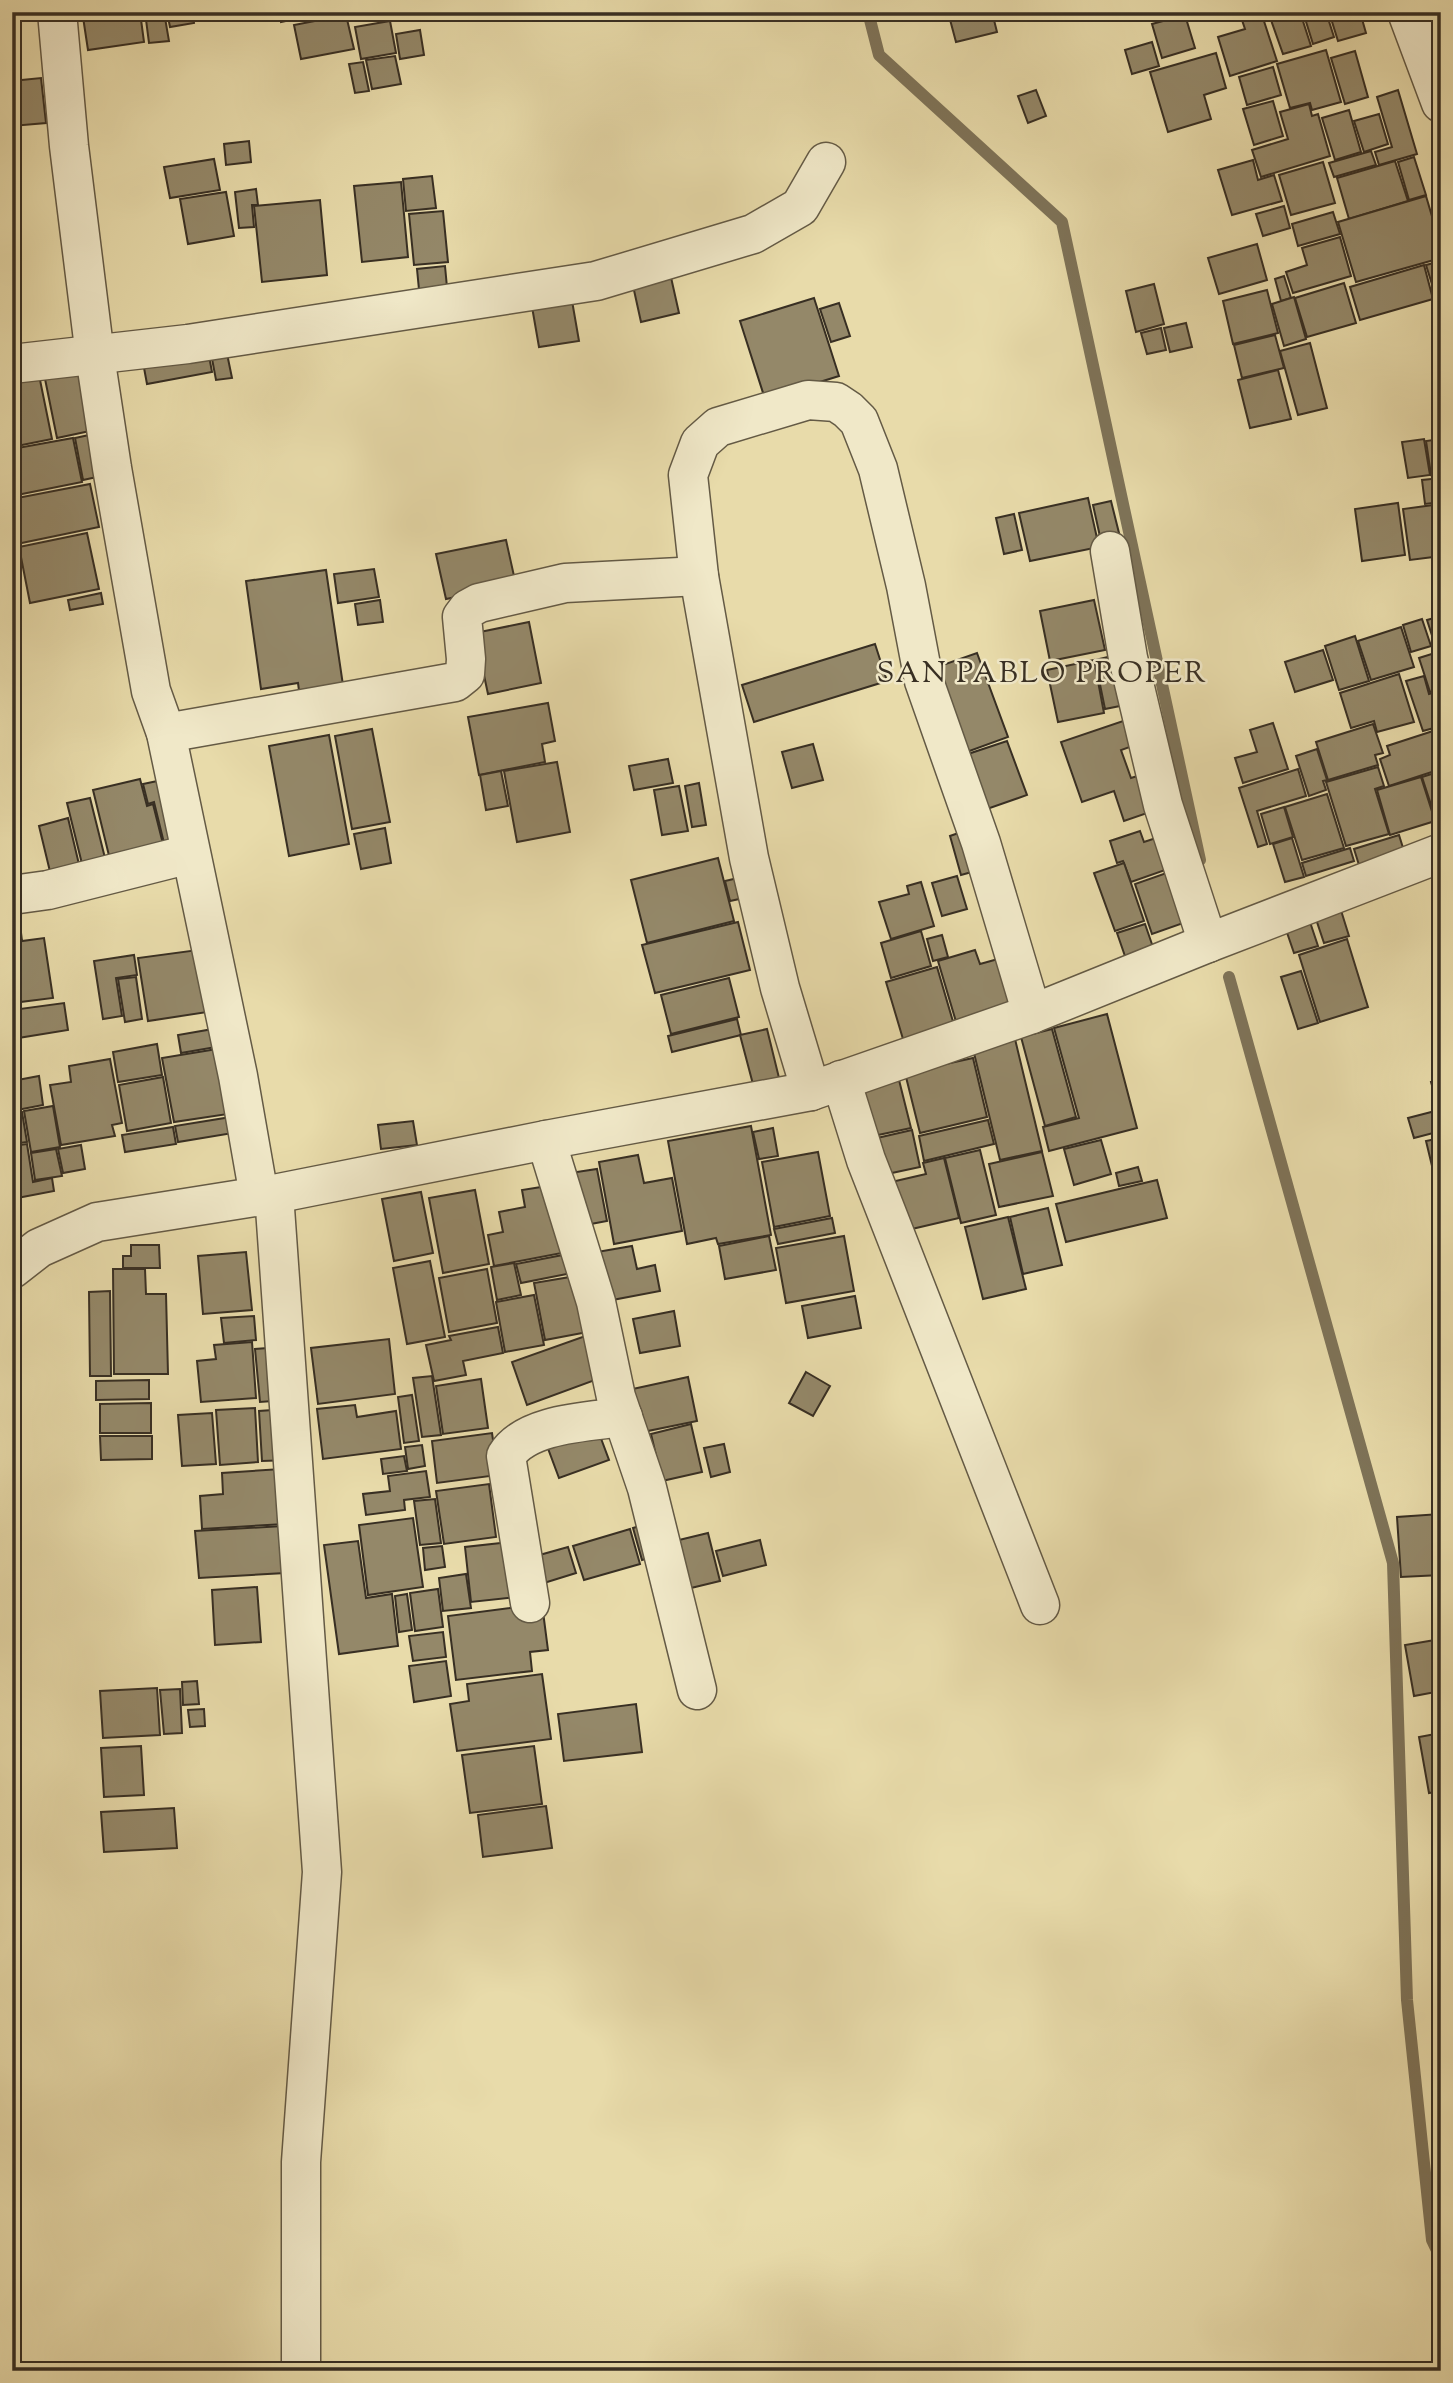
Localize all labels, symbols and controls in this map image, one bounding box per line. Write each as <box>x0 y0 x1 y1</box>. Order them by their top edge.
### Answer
district label: SAN PABLO PROPER <box>877 653 1207 696</box>

